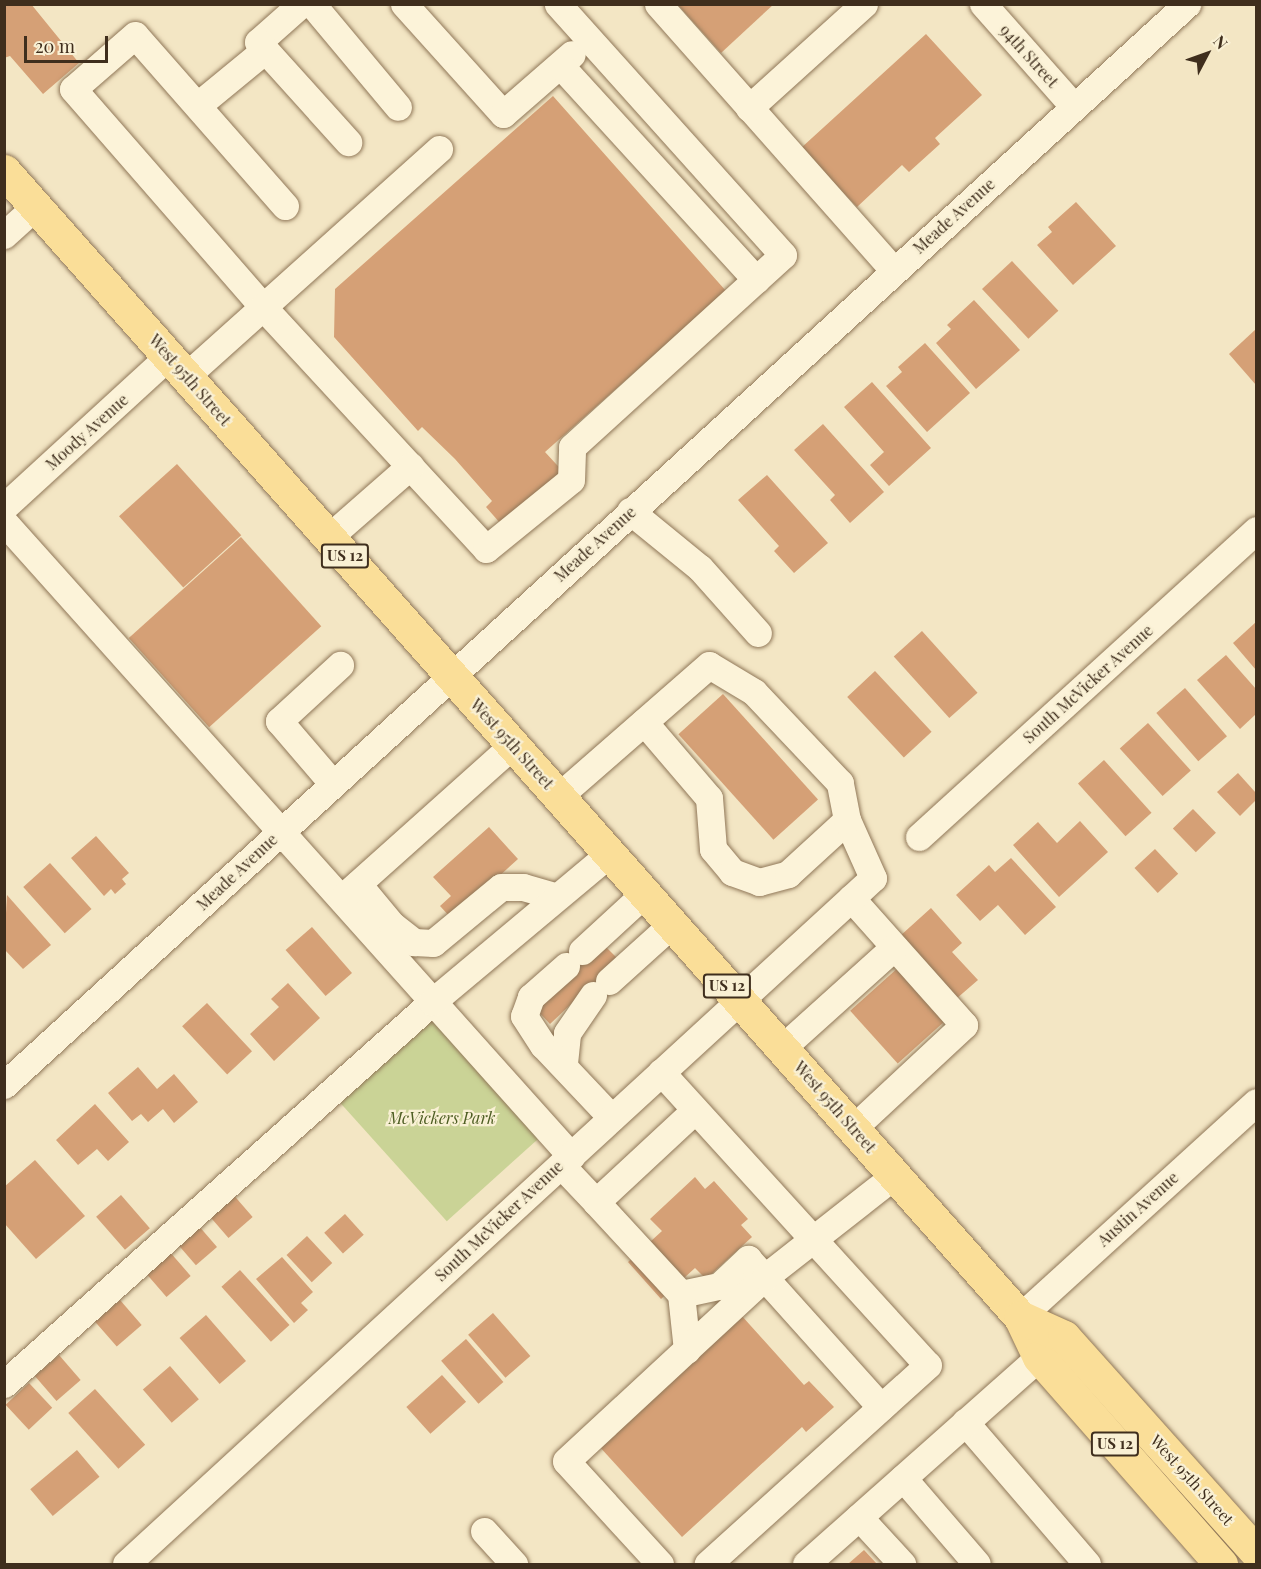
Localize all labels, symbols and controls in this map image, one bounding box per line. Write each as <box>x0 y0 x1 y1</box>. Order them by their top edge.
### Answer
street label: 94th Street <box>996 21 1062 91</box>
scale bar <box>27 24 111 62</box>
north arrow <box>1177 24 1237 84</box>
text: N <box>1209 31 1233 53</box>
text: 20 m <box>35 34 75 58</box>
street label: Meade Avenue <box>909 174 999 258</box>
street label: West 95th Street <box>145 330 235 430</box>
street label: Moody Avenue <box>41 390 133 474</box>
street label: Meade Avenue <box>550 502 640 586</box>
road number: US 12 <box>320 544 370 568</box>
street label: South McVicker Avenue <box>1019 620 1157 748</box>
street label: West 95th Street <box>466 695 558 793</box>
street label: Meade Avenue <box>192 830 282 914</box>
road number: US 12 <box>702 974 752 998</box>
street label: West 95th Street <box>790 1057 880 1157</box>
park label: McVickers Park <box>389 1108 495 1128</box>
street label: South McVicker Avenue <box>431 1156 567 1286</box>
street label: Austin Avenue <box>1093 1167 1183 1251</box>
street label: West 95th Street <box>1146 1431 1238 1529</box>
road number: US 12 <box>1090 1432 1140 1456</box>

